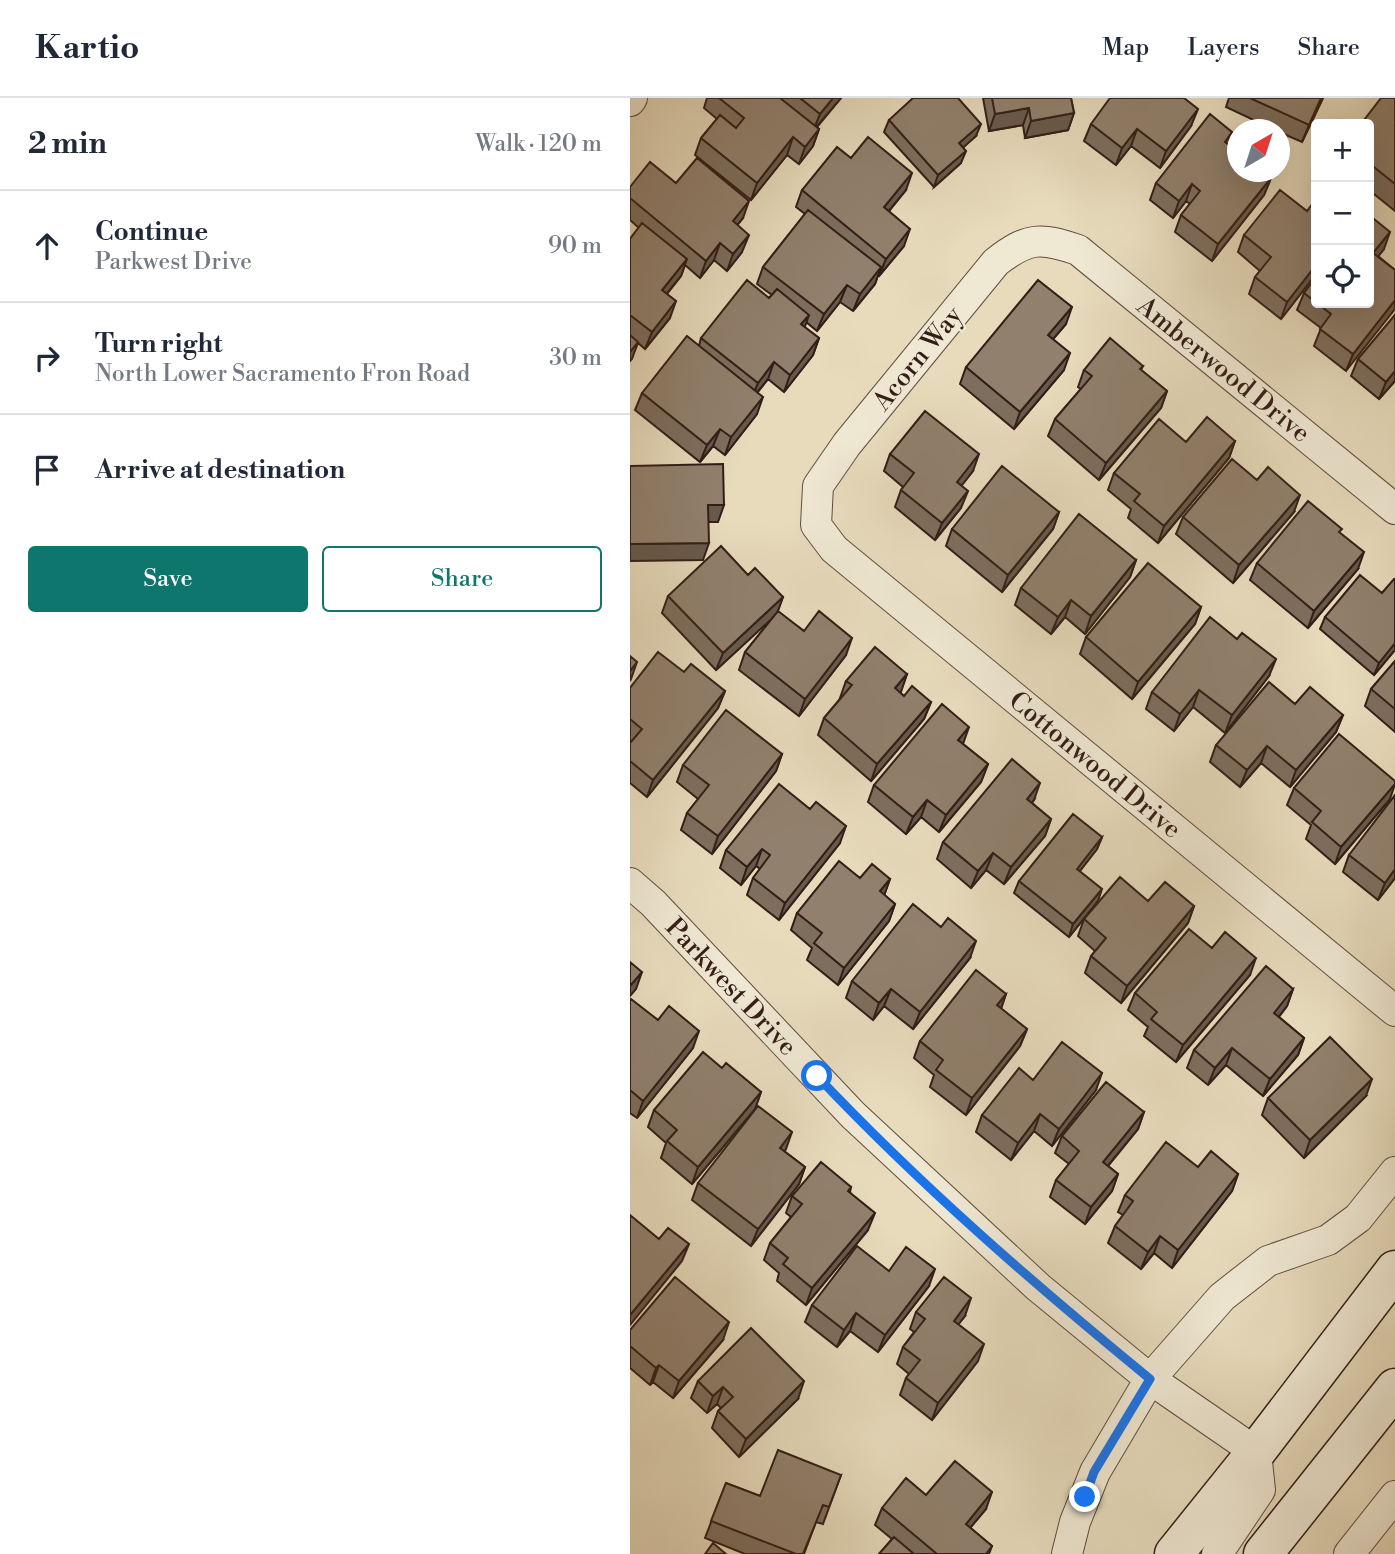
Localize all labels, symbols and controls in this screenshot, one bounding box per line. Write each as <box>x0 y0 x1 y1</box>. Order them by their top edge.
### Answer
text: Kartio <box>35 28 139 69</box>
text: Map <box>1102 33 1149 63</box>
text: Layers <box>1187 33 1259 63</box>
text: Share <box>1297 33 1360 63</box>
north arrow <box>1227 119 1290 182</box>
map controls <box>1311 119 1374 308</box>
button: + <box>1311 119 1374 182</box>
text: 2 min <box>28 125 107 163</box>
text: Walk · 120 m <box>475 130 602 158</box>
button: − <box>1311 182 1374 245</box>
text: Continue <box>95 216 208 248</box>
icon: ahead <box>28 227 66 265</box>
text: 90 m <box>548 232 602 260</box>
button: locate <box>1311 245 1374 308</box>
text: Parkwest Drive <box>95 248 252 276</box>
street label: Amberwood Drive <box>1129 289 1317 450</box>
street label: Acorn Way <box>865 300 970 418</box>
text: Turn right <box>95 328 223 360</box>
icon: right <box>28 339 66 377</box>
text: 30 m <box>549 344 602 372</box>
text: North Lower Sacramento Fron Road <box>95 360 470 388</box>
icon: arrive <box>28 451 66 489</box>
text: Arrive at destination <box>95 454 345 486</box>
button: Save <box>28 546 308 612</box>
button: Share <box>322 546 602 612</box>
street label: Cottonwood Drive <box>1002 685 1188 845</box>
street label: Parkwest Drive <box>658 911 803 1062</box>
route start <box>801 1060 832 1091</box>
route end <box>1069 1481 1100 1512</box>

